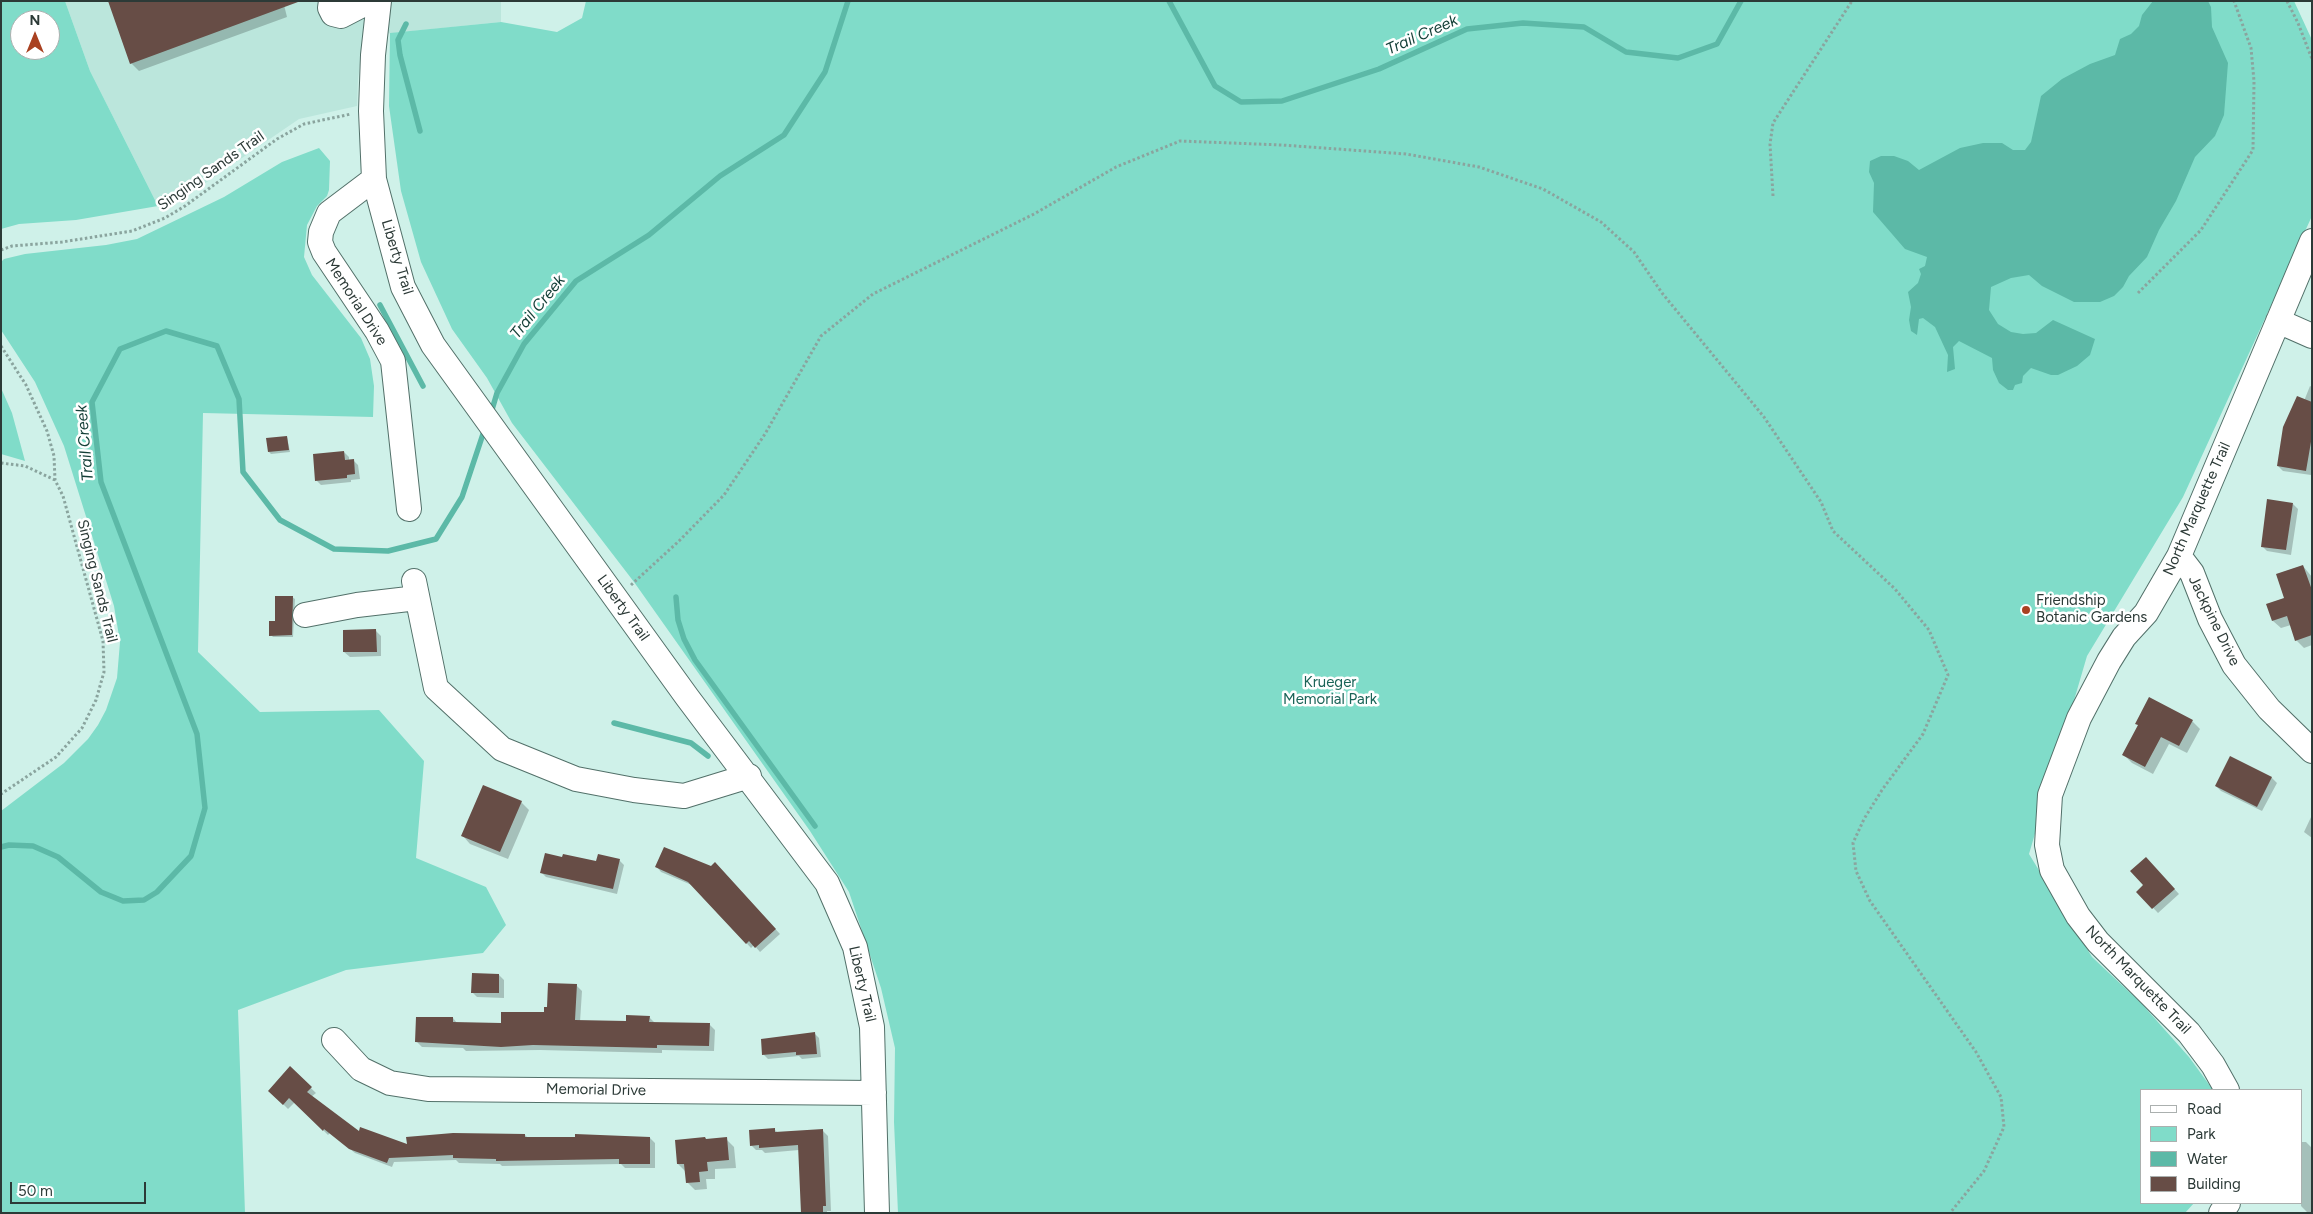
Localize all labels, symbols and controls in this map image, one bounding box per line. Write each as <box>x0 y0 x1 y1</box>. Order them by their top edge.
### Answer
north arrow <box>10 10 60 60</box>
water label: Trail Creek <box>1383 11 1461 59</box>
text: N <box>30 12 40 29</box>
street label: Singing Sands Trail <box>154 127 268 215</box>
street label: Liberty Trail <box>377 217 417 297</box>
street label: Memorial Drive <box>321 255 391 349</box>
water label: Trail Creek <box>506 271 570 343</box>
water label: Trail Creek <box>72 404 98 482</box>
street label: North Marquette Trail <box>2159 440 2235 578</box>
street label: Singing Sands Trail <box>73 518 121 644</box>
street label: Liberty Trail <box>593 571 653 645</box>
street label: Jackpine Drive <box>2184 573 2244 669</box>
place label: Friendship Botanic Gardens <box>2036 592 2147 627</box>
marker: Friendship Botanic Gardens <box>2020 604 2032 616</box>
park label: Krueger Memorial Park <box>1283 674 1377 709</box>
street label: North Marquette Trail <box>2081 922 2195 1038</box>
street label: Liberty Trail <box>844 944 880 1024</box>
street label: Memorial Drive <box>546 1080 646 1100</box>
legend <box>2140 1089 2303 1204</box>
text: Road <box>2187 1100 2222 1118</box>
text: Park <box>2187 1125 2216 1143</box>
text: Water <box>2187 1150 2227 1168</box>
scale bar <box>12 1172 149 1204</box>
text: Building <box>2187 1175 2241 1193</box>
text: 50 m <box>18 1182 53 1200</box>

